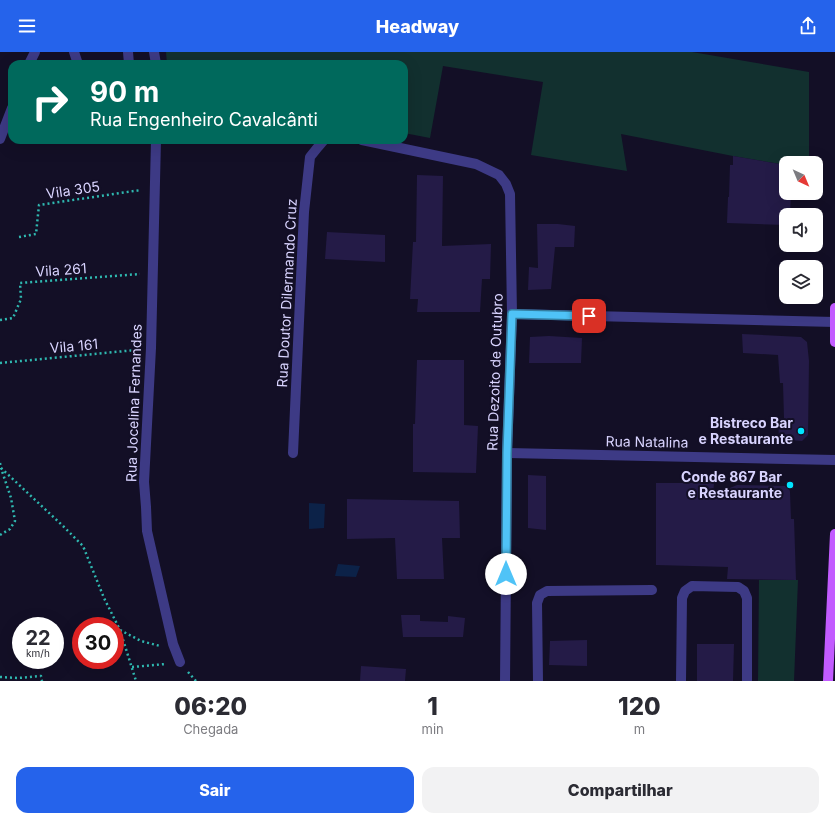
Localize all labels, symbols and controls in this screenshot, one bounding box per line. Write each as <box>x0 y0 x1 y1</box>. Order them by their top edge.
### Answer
icon: menu <box>16 15 38 37</box>
icon: share <box>797 15 819 37</box>
text: Headway <box>376 16 459 37</box>
text: 90 m <box>90 75 159 109</box>
icon: right <box>24 76 76 128</box>
text: Rua Engenheiro Cavalcânti <box>90 109 318 130</box>
north arrow <box>779 156 823 200</box>
map controls <box>779 156 823 304</box>
street label: Vila 305 <box>45 177 101 202</box>
street label: Rua Doutor Dilermando Cruz <box>273 198 300 388</box>
button: sound <box>779 208 823 252</box>
street label: Vila 261 <box>35 259 87 280</box>
button: layers <box>779 260 823 304</box>
street label: Rua Dezoito de Outubro <box>483 293 506 451</box>
pin <box>572 299 606 333</box>
icon: arrive <box>578 305 600 327</box>
street label: Rua Jocelina Fernandes <box>122 324 145 482</box>
street label: Vila 161 <box>49 335 99 356</box>
place label: Bistreco Bar e Restaurante <box>698 414 793 447</box>
marker: Bistreco Bar e Restaurante <box>796 426 806 436</box>
street label: Rua Natalina <box>605 432 689 451</box>
place label: Conde 867 Bar e Restaurante <box>681 468 782 501</box>
marker: Conde 867 Bar e Restaurante <box>785 480 795 490</box>
position arrow <box>485 553 527 595</box>
speed limit sign: 30 <box>72 617 124 669</box>
text: 22 <box>25 626 51 650</box>
text: km/h <box>26 647 50 659</box>
text: 06:20 <box>174 692 247 721</box>
text: 1 <box>427 692 438 721</box>
text: 120 <box>618 692 661 721</box>
text: Chegada <box>183 721 238 737</box>
text: min <box>422 721 444 737</box>
text: m <box>634 721 645 737</box>
button: Sair <box>16 767 414 813</box>
button: Compartilhar <box>422 767 819 813</box>

